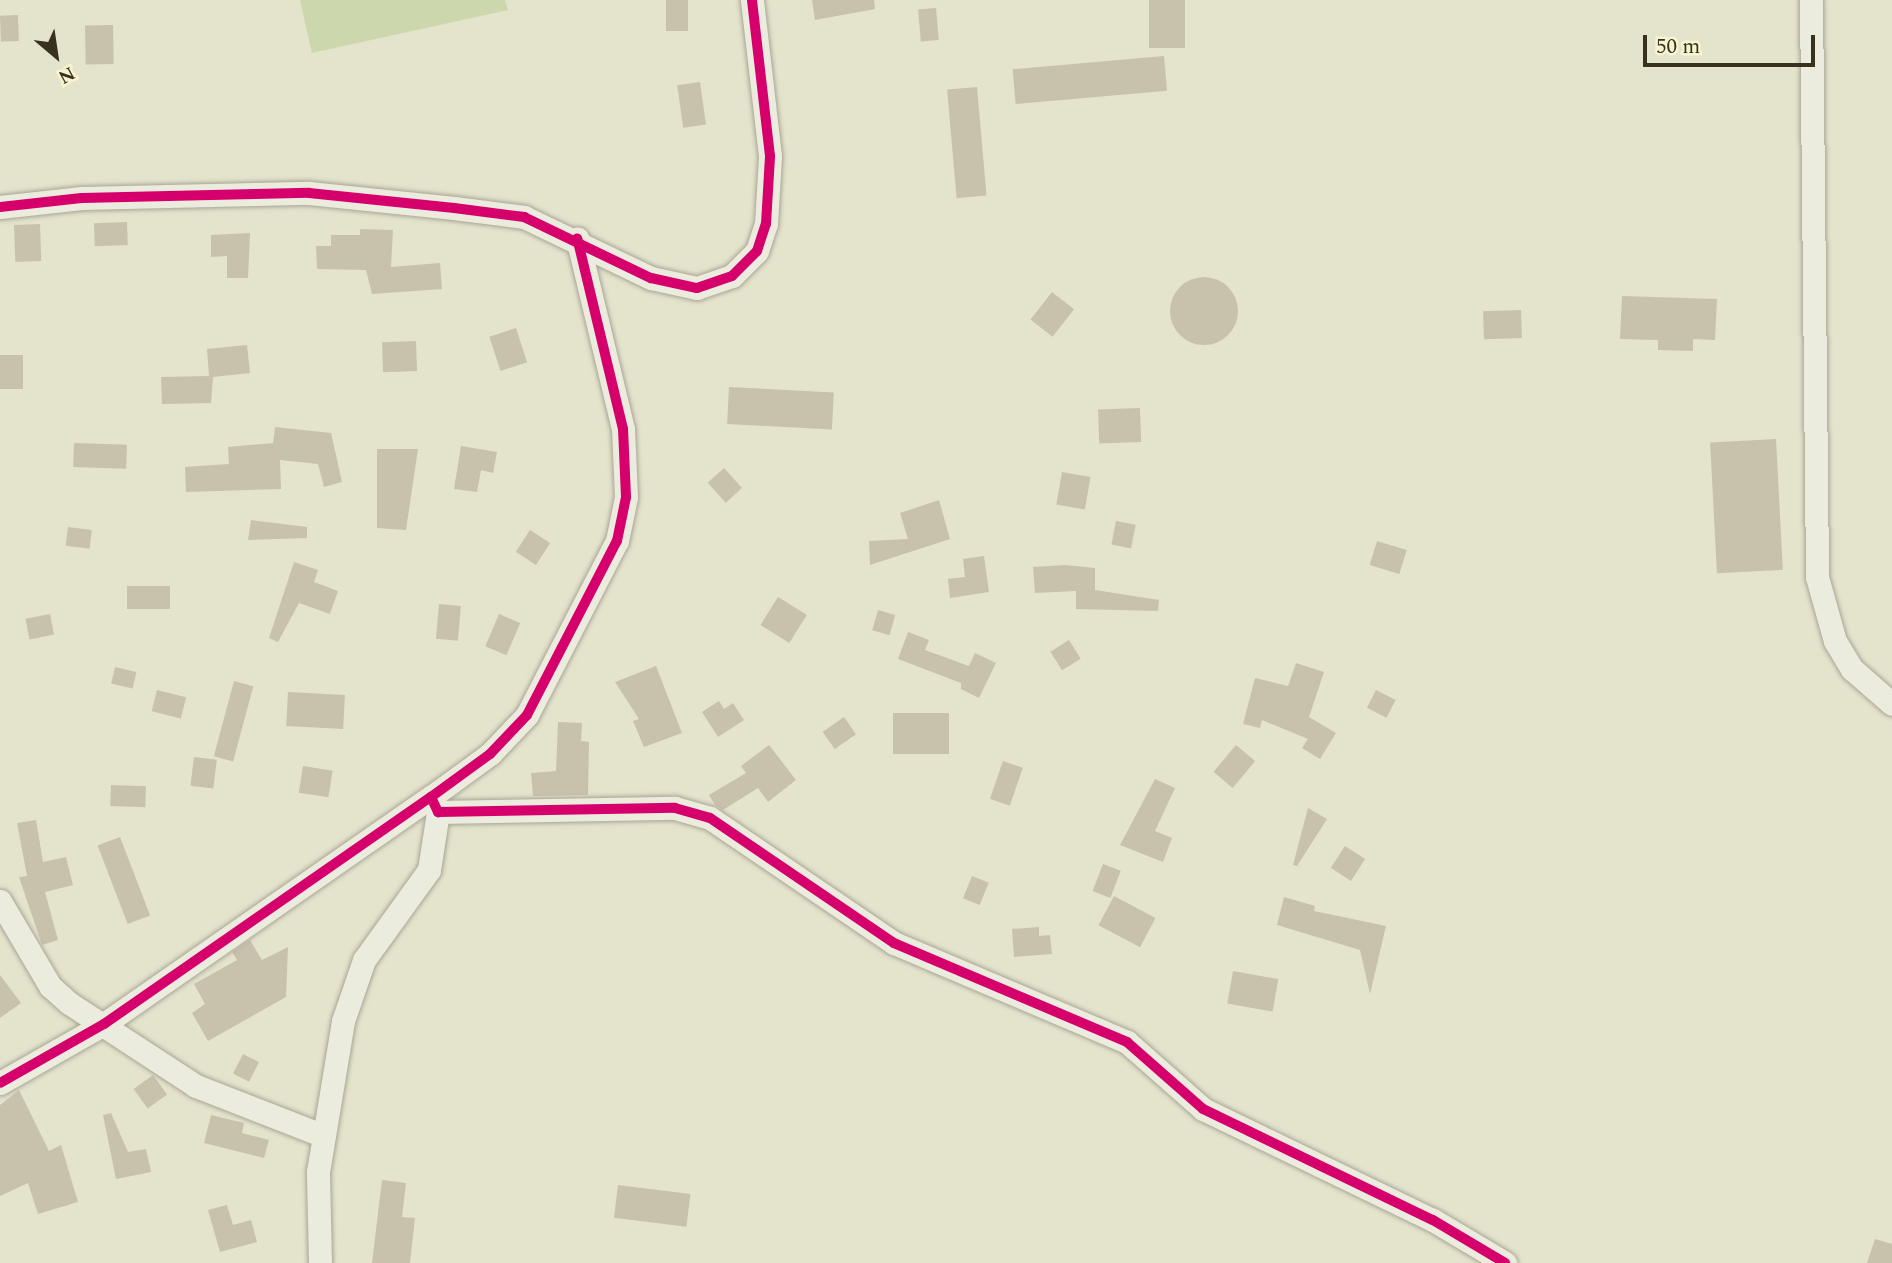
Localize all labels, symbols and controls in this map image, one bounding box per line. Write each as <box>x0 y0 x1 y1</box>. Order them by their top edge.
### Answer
north arrow <box>21 21 91 91</box>
scale bar <box>1647 21 1818 65</box>
text: 50 m <box>1656 31 1700 63</box>
text: N <box>53 58 80 91</box>

